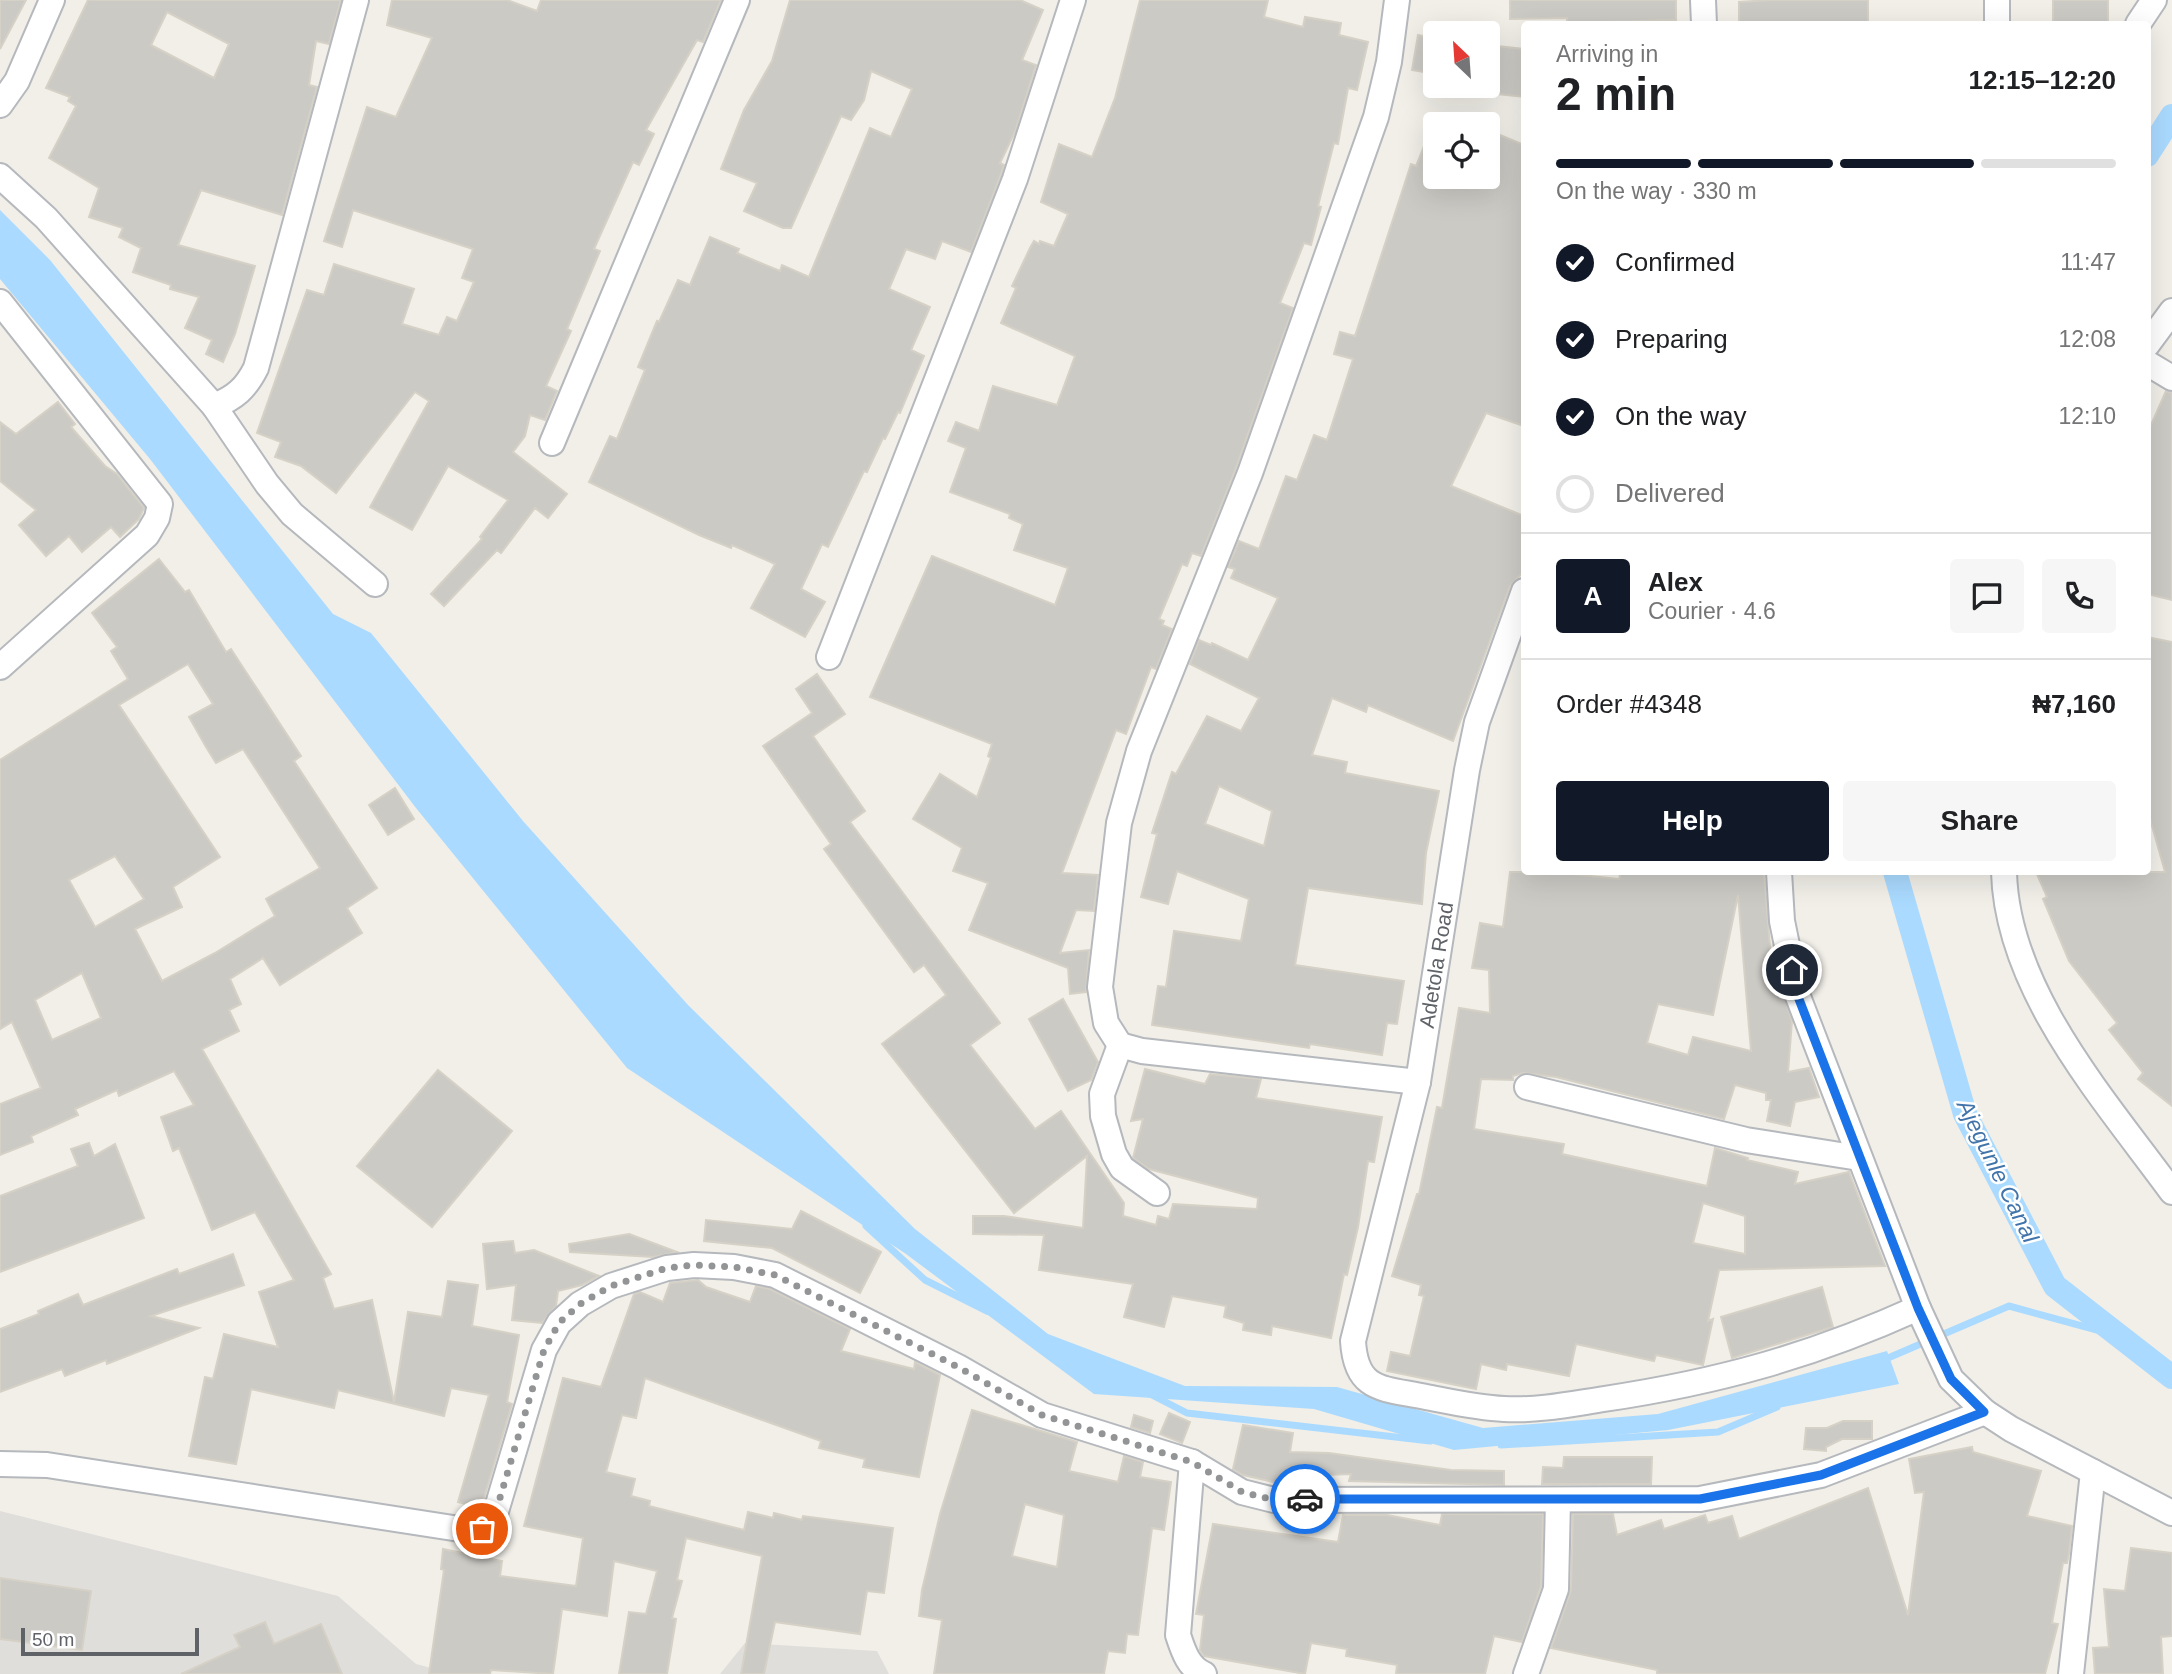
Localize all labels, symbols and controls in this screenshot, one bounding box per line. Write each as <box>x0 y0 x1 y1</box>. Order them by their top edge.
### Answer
north arrow <box>1423 21 1500 98</box>
map controls <box>1423 21 1500 189</box>
text: Arriving in <box>1556 41 1658 67</box>
text: 12:15–12:20 <box>1969 65 2116 95</box>
text: 2 min <box>1556 68 1676 120</box>
button: locate <box>1423 112 1500 189</box>
text: On the way · 330 m <box>1556 178 1757 204</box>
icon: check <box>1556 244 1594 282</box>
text: Confirmed <box>1615 247 1735 277</box>
text: 11:47 <box>2060 249 2116 275</box>
icon: check <box>1556 321 1594 359</box>
text: Preparing <box>1615 324 1728 354</box>
text: 12:08 <box>2058 326 2116 352</box>
icon: check <box>1556 398 1594 436</box>
text: On the way <box>1615 401 1747 431</box>
text: 12:10 <box>2058 403 2116 429</box>
text: Delivered <box>1615 478 1725 508</box>
button: chat <box>1950 559 2024 633</box>
button: phone <box>2042 559 2116 633</box>
text: Alex <box>1648 567 1703 597</box>
text: A <box>1584 581 1602 611</box>
text: Courier · 4.6 <box>1648 598 1776 624</box>
text: Order #4348 <box>1556 689 1702 719</box>
text: ₦7,160 <box>2032 689 2116 719</box>
button: Help <box>1556 781 1829 861</box>
button: Share <box>1843 781 2116 861</box>
street label: Adetola Road <box>1415 900 1457 1030</box>
pin <box>1762 940 1822 1000</box>
icon: home <box>1773 951 1811 989</box>
water label: Ajegunle Canal <box>1951 1093 2044 1248</box>
courier <box>1270 1464 1340 1534</box>
icon: car <box>1286 1480 1324 1518</box>
pin <box>452 1499 512 1559</box>
icon: bag <box>463 1510 501 1548</box>
scale bar <box>21 1625 200 1657</box>
text: 50 m <box>32 1629 74 1650</box>

